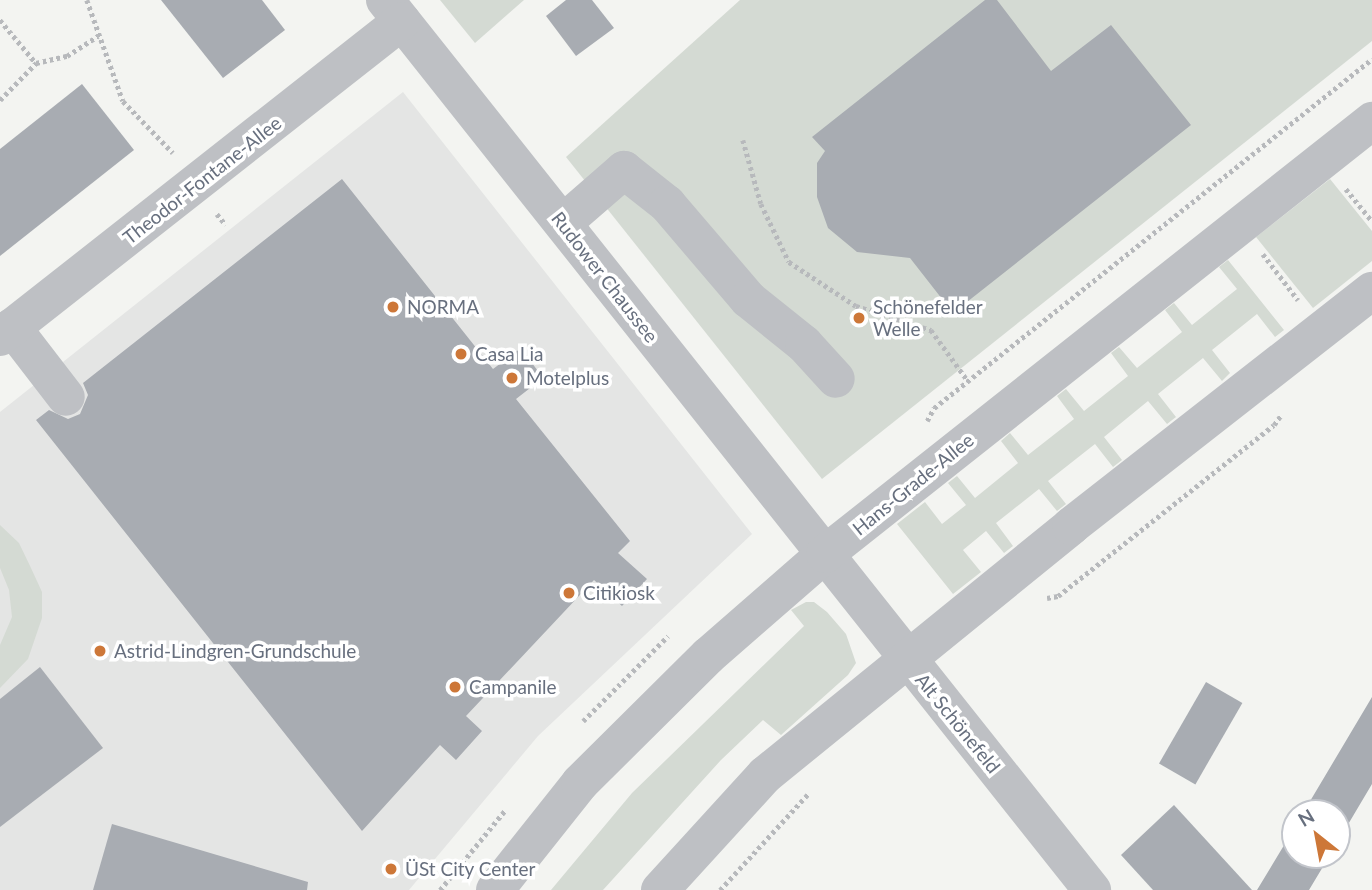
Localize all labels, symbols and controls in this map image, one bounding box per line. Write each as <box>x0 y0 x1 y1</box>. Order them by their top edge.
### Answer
street label: Theodor-Fontane-Allee <box>118 111 286 249</box>
street label: Rudower Chaussee <box>547 207 663 347</box>
place label: NORMA <box>407 296 479 318</box>
place label: Schönefelder Welle <box>873 296 983 340</box>
marker: NORMA <box>385 299 401 315</box>
marker: Schönefelder Welle <box>851 310 867 326</box>
place label: Casa Lia <box>475 343 543 365</box>
marker: Casa Lia <box>453 346 469 362</box>
place label: Motelplus <box>526 367 609 389</box>
marker: Motelplus <box>504 370 520 386</box>
street label: Hans-Grade-Allee <box>848 428 978 540</box>
place label: Citikiosk <box>583 582 655 604</box>
marker: Citikiosk <box>561 585 577 601</box>
place label: Astrid-Lindgren-Grundschule <box>114 640 356 662</box>
marker: Astrid-Lindgren-Grundschule <box>92 643 108 659</box>
street label: Alt Schönefeld <box>911 669 1005 777</box>
place label: Campanile <box>469 676 557 698</box>
marker: Campanile <box>447 679 463 695</box>
north arrow <box>1281 799 1351 869</box>
text: N <box>1294 804 1318 831</box>
place label: ÜSt City Center <box>405 858 536 880</box>
marker: ÜSt City Center <box>383 861 399 877</box>

